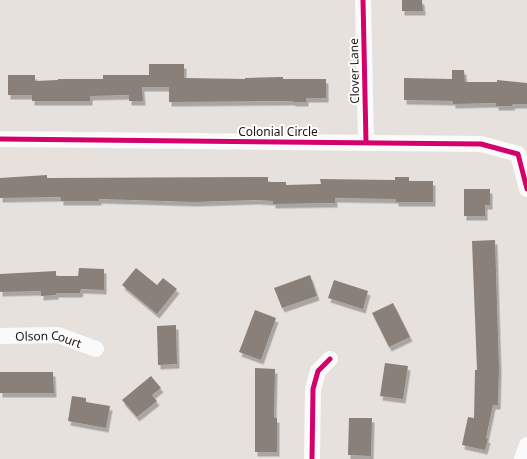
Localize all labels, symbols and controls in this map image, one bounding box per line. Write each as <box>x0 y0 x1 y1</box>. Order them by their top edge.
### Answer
street label: Clover Lane <box>345 38 363 104</box>
street label: Colonial Circle <box>238 123 318 140</box>
street label: Olson Court <box>15 326 85 352</box>

